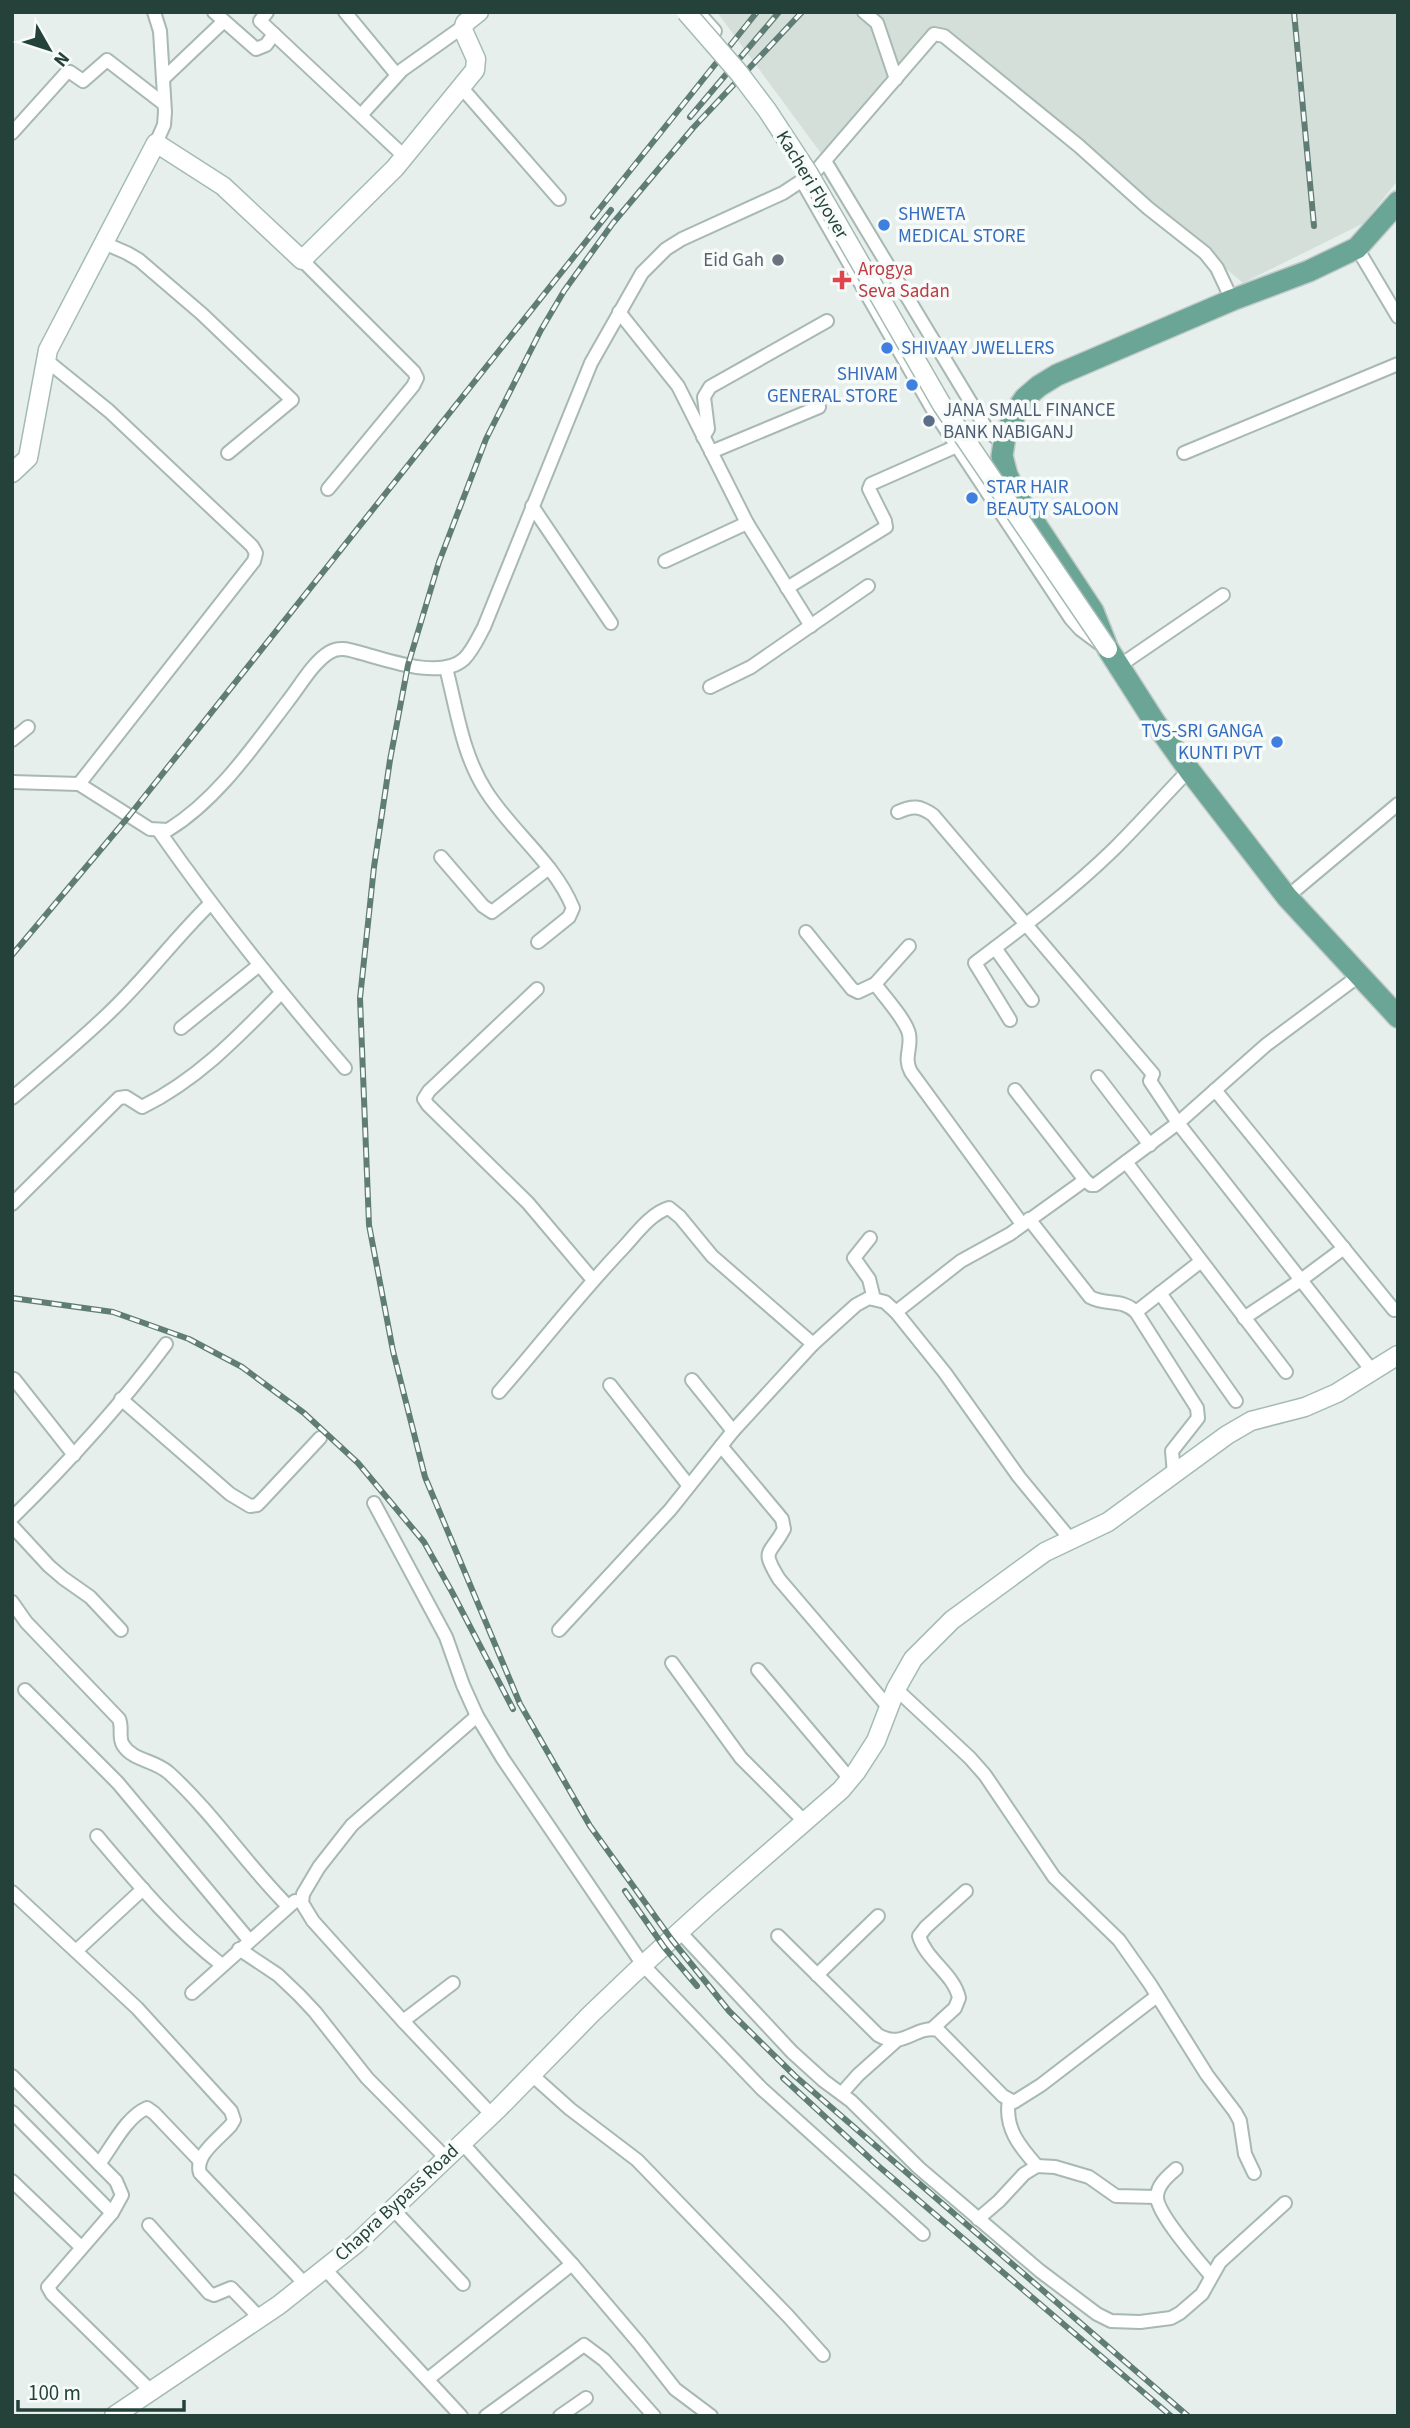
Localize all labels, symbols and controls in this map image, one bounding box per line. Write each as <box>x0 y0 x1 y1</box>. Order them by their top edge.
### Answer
north arrow <box>14 14 84 84</box>
text: N <box>47 45 76 72</box>
street label: Kacheri Flyover <box>769 126 855 245</box>
place label: SHWETA MEDICAL STORE <box>898 201 1026 250</box>
marker: SHWETA MEDICAL STORE <box>876 217 892 233</box>
place label: Eid Gah <box>703 247 764 274</box>
marker: Eid Gah <box>770 252 786 268</box>
place label: Arogya Seva Sadan <box>858 256 950 305</box>
marker: Arogya Seva Sadan <box>832 270 852 290</box>
place label: SHIVAAY JWELLERS <box>901 335 1054 362</box>
marker: SHIVAAY JWELLERS <box>879 340 895 356</box>
place label: SHIVAM GENERAL STORE <box>767 361 898 410</box>
marker: SHIVAM GENERAL STORE <box>904 377 920 393</box>
place label: JANA SMALL FINANCE BANK NABIGANJ <box>943 397 1116 446</box>
marker: JANA SMALL FINANCE BANK NABIGANJ <box>921 413 937 429</box>
place label: STAR HAIR BEAUTY SALOON <box>986 474 1119 523</box>
marker: STAR HAIR BEAUTY SALOON <box>964 490 980 506</box>
place label: TVS-SRI GANGA KUNTI PVT <box>1141 718 1264 767</box>
marker: TVS-SRI GANGA KUNTI PVT <box>1269 734 1285 750</box>
street label: Chapra Bypass Road <box>329 2138 465 2268</box>
scale bar <box>18 2368 184 2412</box>
text: 100 m <box>28 2378 81 2408</box>

